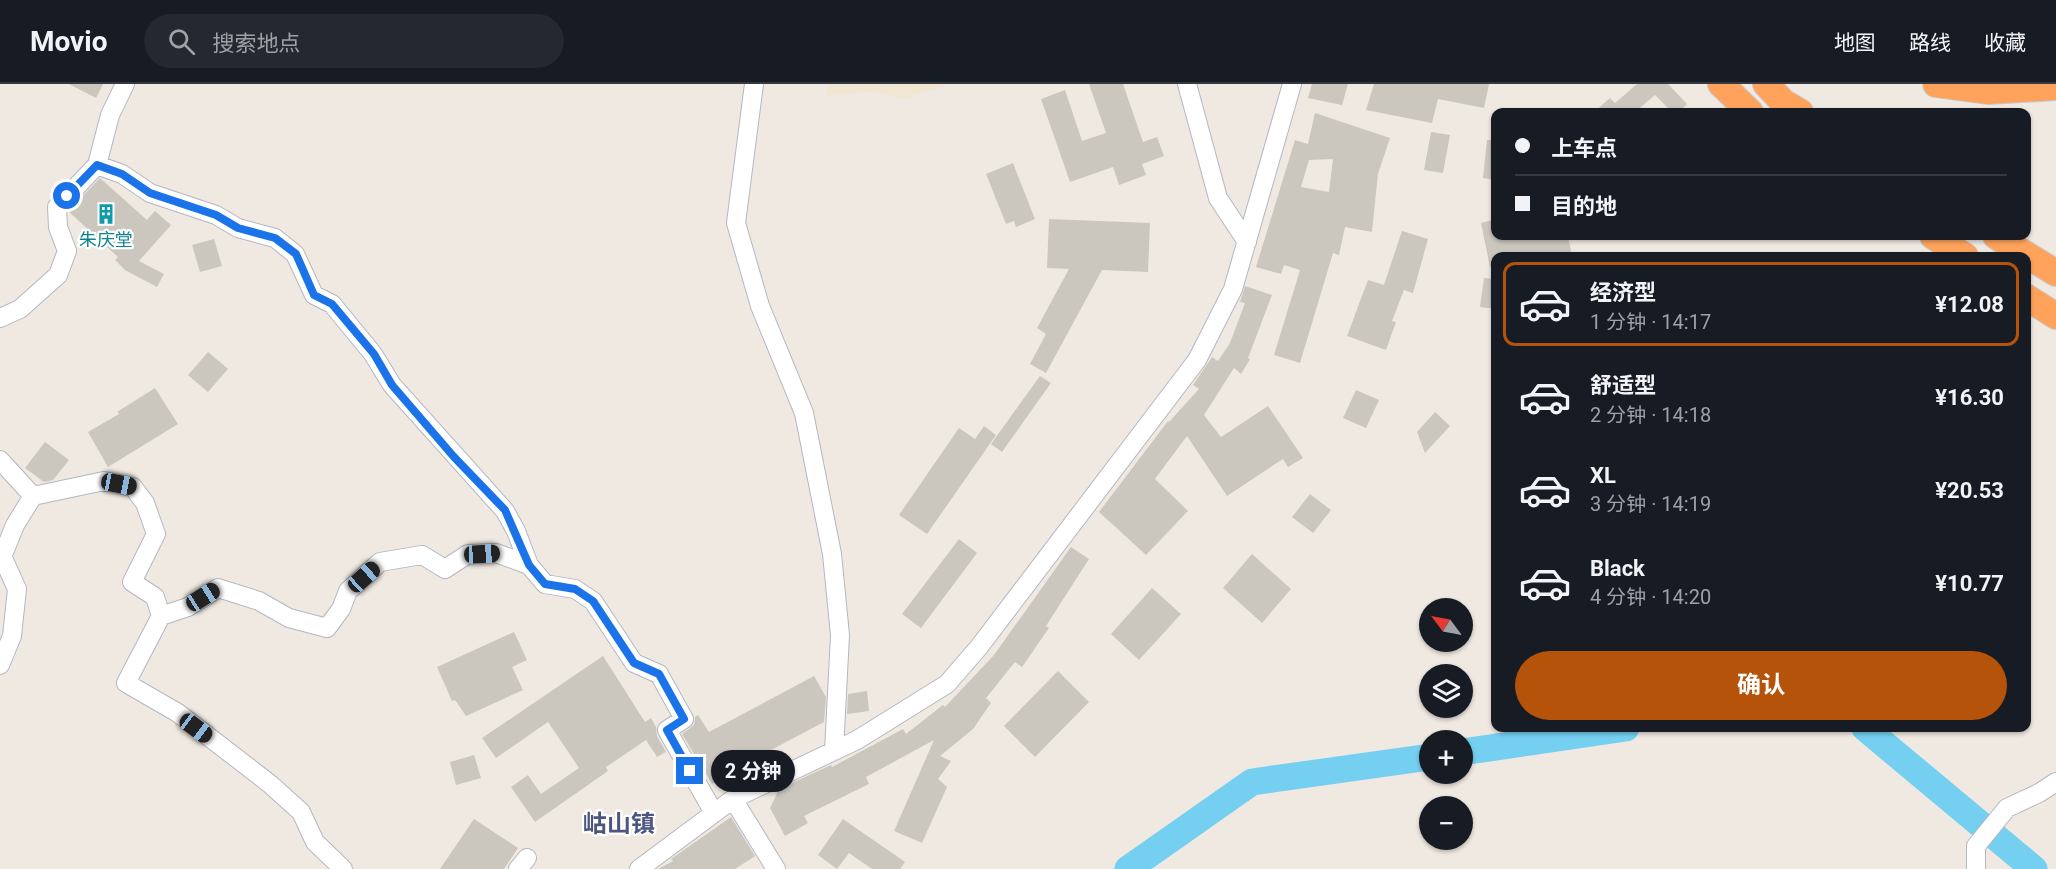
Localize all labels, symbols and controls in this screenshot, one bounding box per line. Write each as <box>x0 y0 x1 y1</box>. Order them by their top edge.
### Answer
search box <box>144 14 564 68</box>
text: Movio <box>30 25 108 58</box>
icon: search <box>165 25 198 58</box>
text: 搜索地点 <box>213 31 301 56</box>
text: 地图 <box>1834 31 1876 55</box>
text: 路线 <box>1909 31 1951 55</box>
text: 收藏 <box>1984 31 2026 55</box>
text: 上车点 <box>1551 136 1617 161</box>
route start <box>53 182 80 209</box>
text: 目的地 <box>1551 194 1617 219</box>
building icon: 朱庆堂 <box>94 202 118 226</box>
place label: 朱庆堂 <box>79 229 133 250</box>
icon: car <box>1518 277 1572 331</box>
text: 经济型 <box>1590 280 1656 305</box>
text: ¥12.08 <box>1935 292 2004 317</box>
text: 1 分钟 · 14:17 <box>1590 310 1711 334</box>
icon: car <box>1518 370 1572 424</box>
text: 舒适型 <box>1590 373 1656 398</box>
text: ¥16.30 <box>1935 385 2004 410</box>
text: 2 分钟 · 14:18 <box>1590 403 1711 427</box>
icon: car <box>1518 463 1572 517</box>
text: XL <box>1590 463 1616 488</box>
car <box>100 472 138 496</box>
text: ¥20.53 <box>1935 478 2004 503</box>
text: 3 分钟 · 14:19 <box>1590 492 1711 516</box>
car <box>464 544 500 564</box>
icon: car <box>1518 556 1572 610</box>
text: Black <box>1590 556 1645 581</box>
car <box>345 558 383 596</box>
text: ¥10.77 <box>1935 571 2004 596</box>
car <box>183 580 223 614</box>
text: 4 分钟 · 14:20 <box>1590 585 1711 609</box>
north arrow <box>1419 598 1473 652</box>
map controls <box>1419 598 1473 850</box>
button: 确认 <box>1515 651 2007 720</box>
button: layers <box>1419 664 1473 718</box>
car <box>176 710 216 746</box>
button: + <box>1419 730 1473 784</box>
callout: 2 分钟 <box>711 750 795 792</box>
route end <box>676 757 703 784</box>
text: 2 分钟 <box>725 759 781 783</box>
button: − <box>1419 796 1473 850</box>
district label: 岵山镇 <box>583 810 655 838</box>

